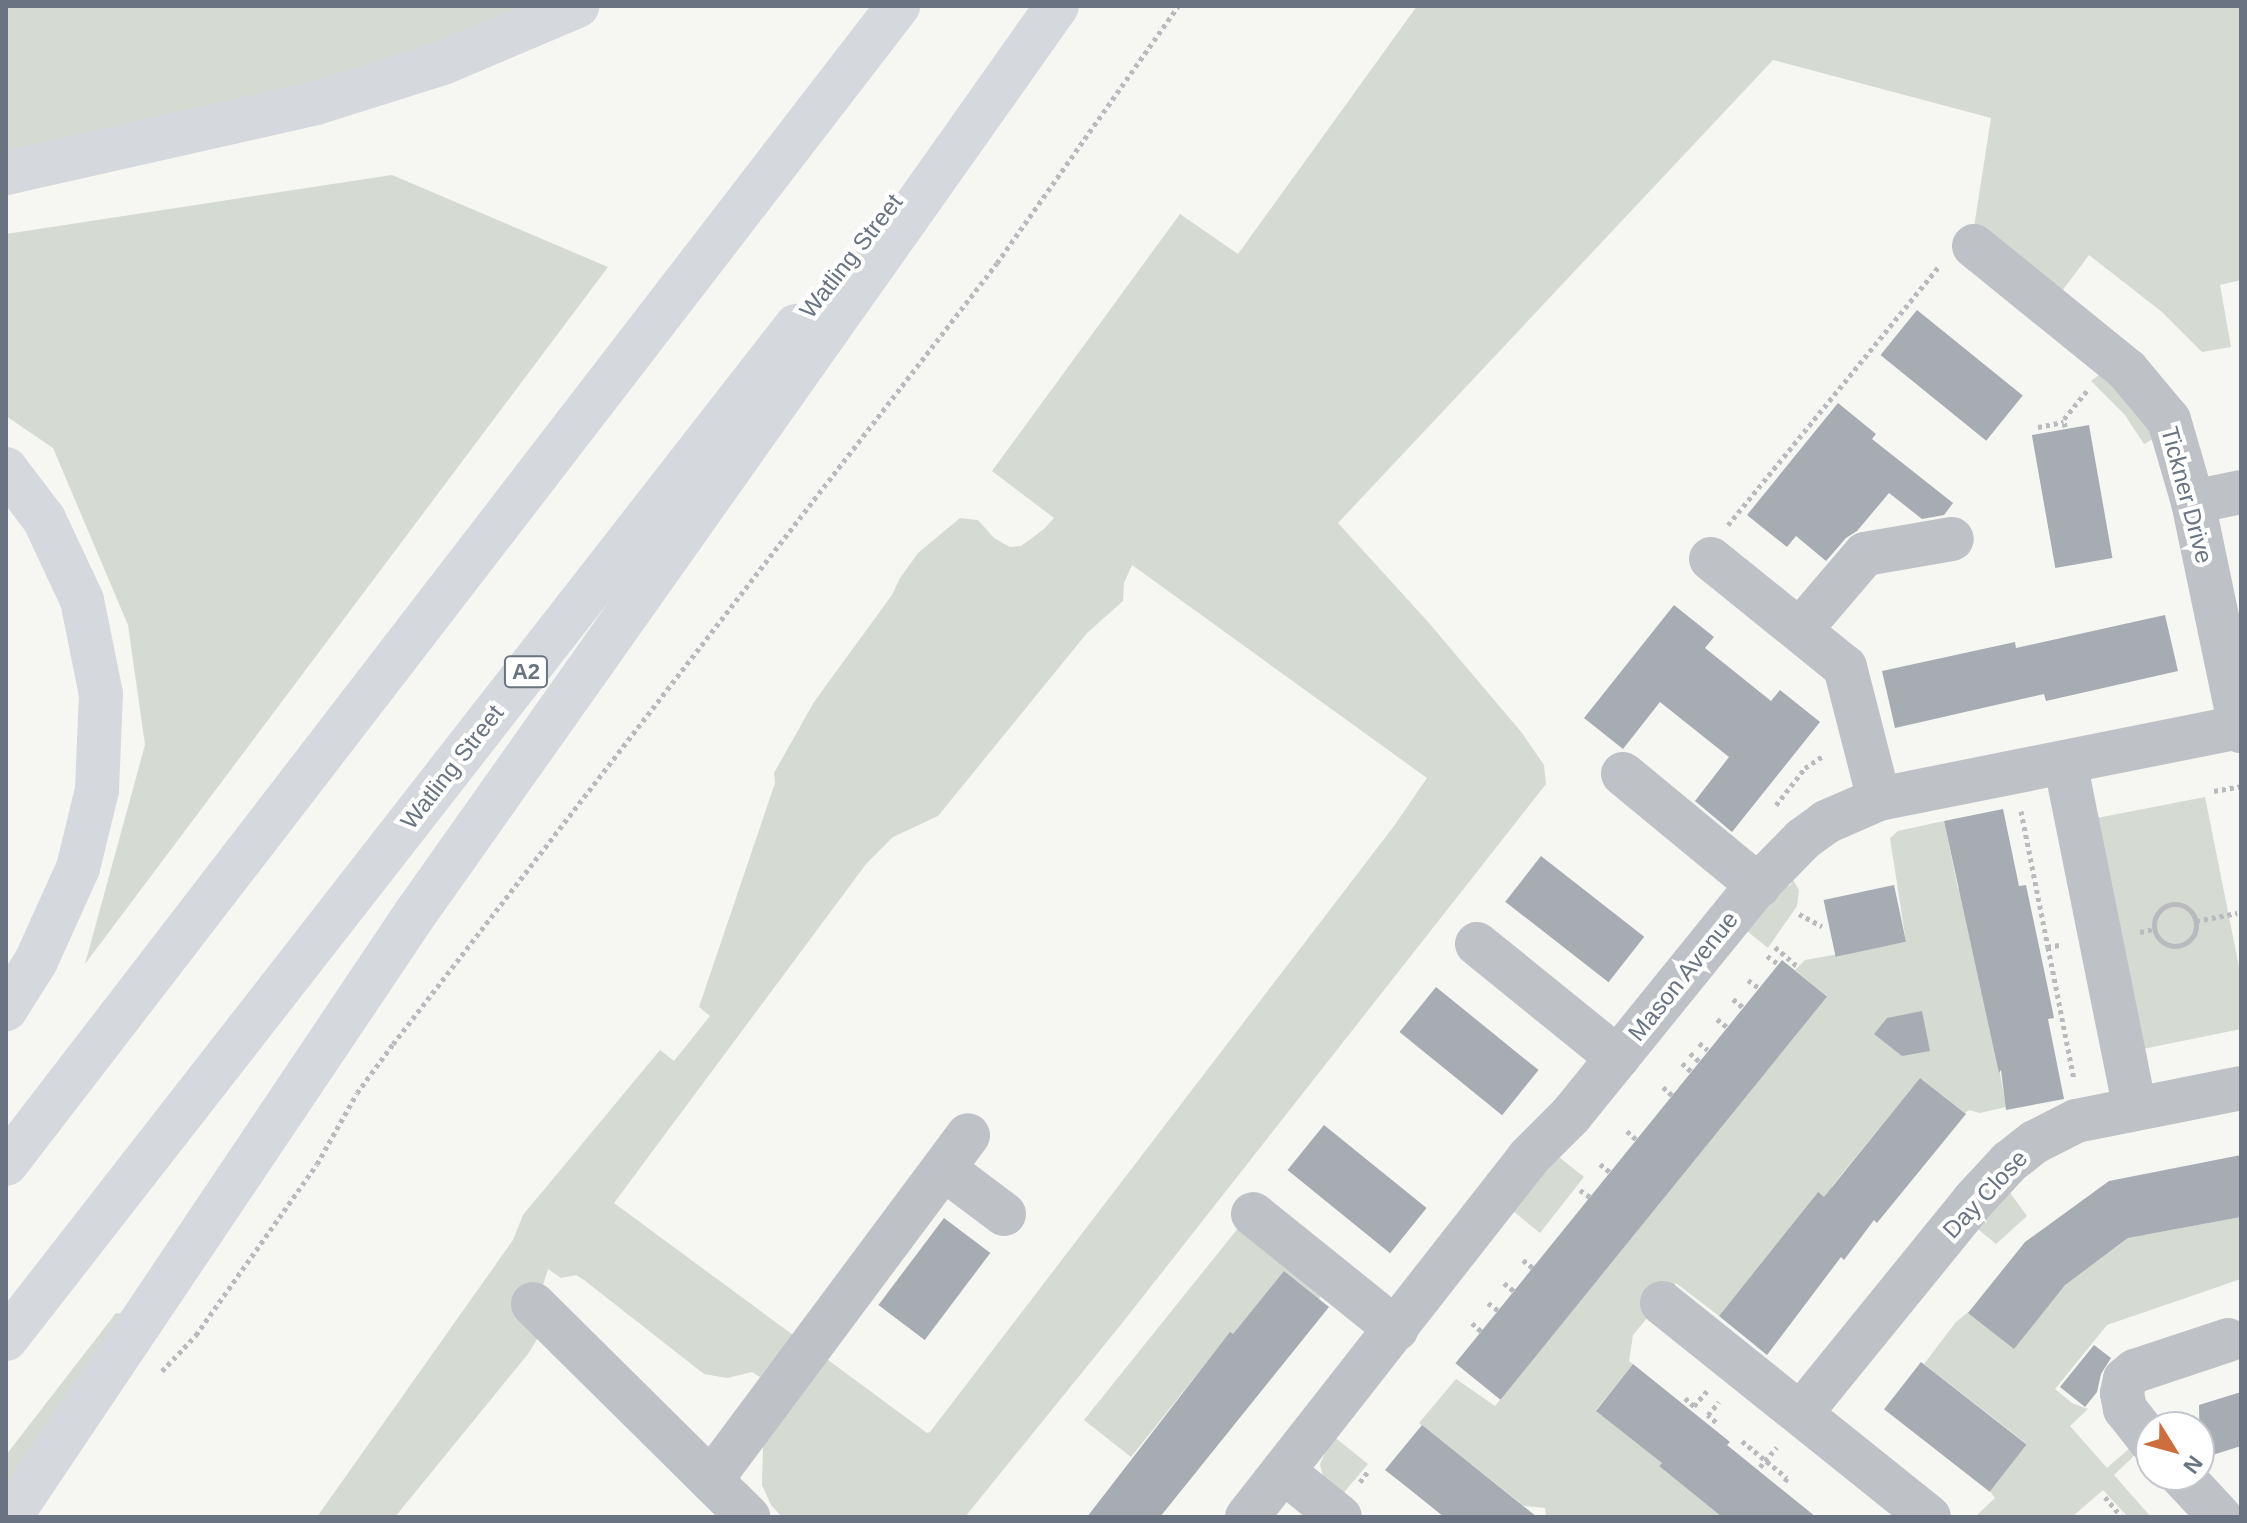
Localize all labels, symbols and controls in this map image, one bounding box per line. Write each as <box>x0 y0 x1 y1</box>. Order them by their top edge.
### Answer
street label: Watling Street <box>794 188 908 324</box>
street label: Tickner Drive <box>2155 423 2219 567</box>
road number: A2 <box>502 654 550 690</box>
street label: Watling Street <box>395 699 509 835</box>
street label: Mason Avenue <box>1622 905 1744 1047</box>
street label: Day Close <box>1937 1144 2033 1244</box>
north arrow <box>2135 1411 2215 1491</box>
text: N <box>2178 1451 2208 1478</box>

